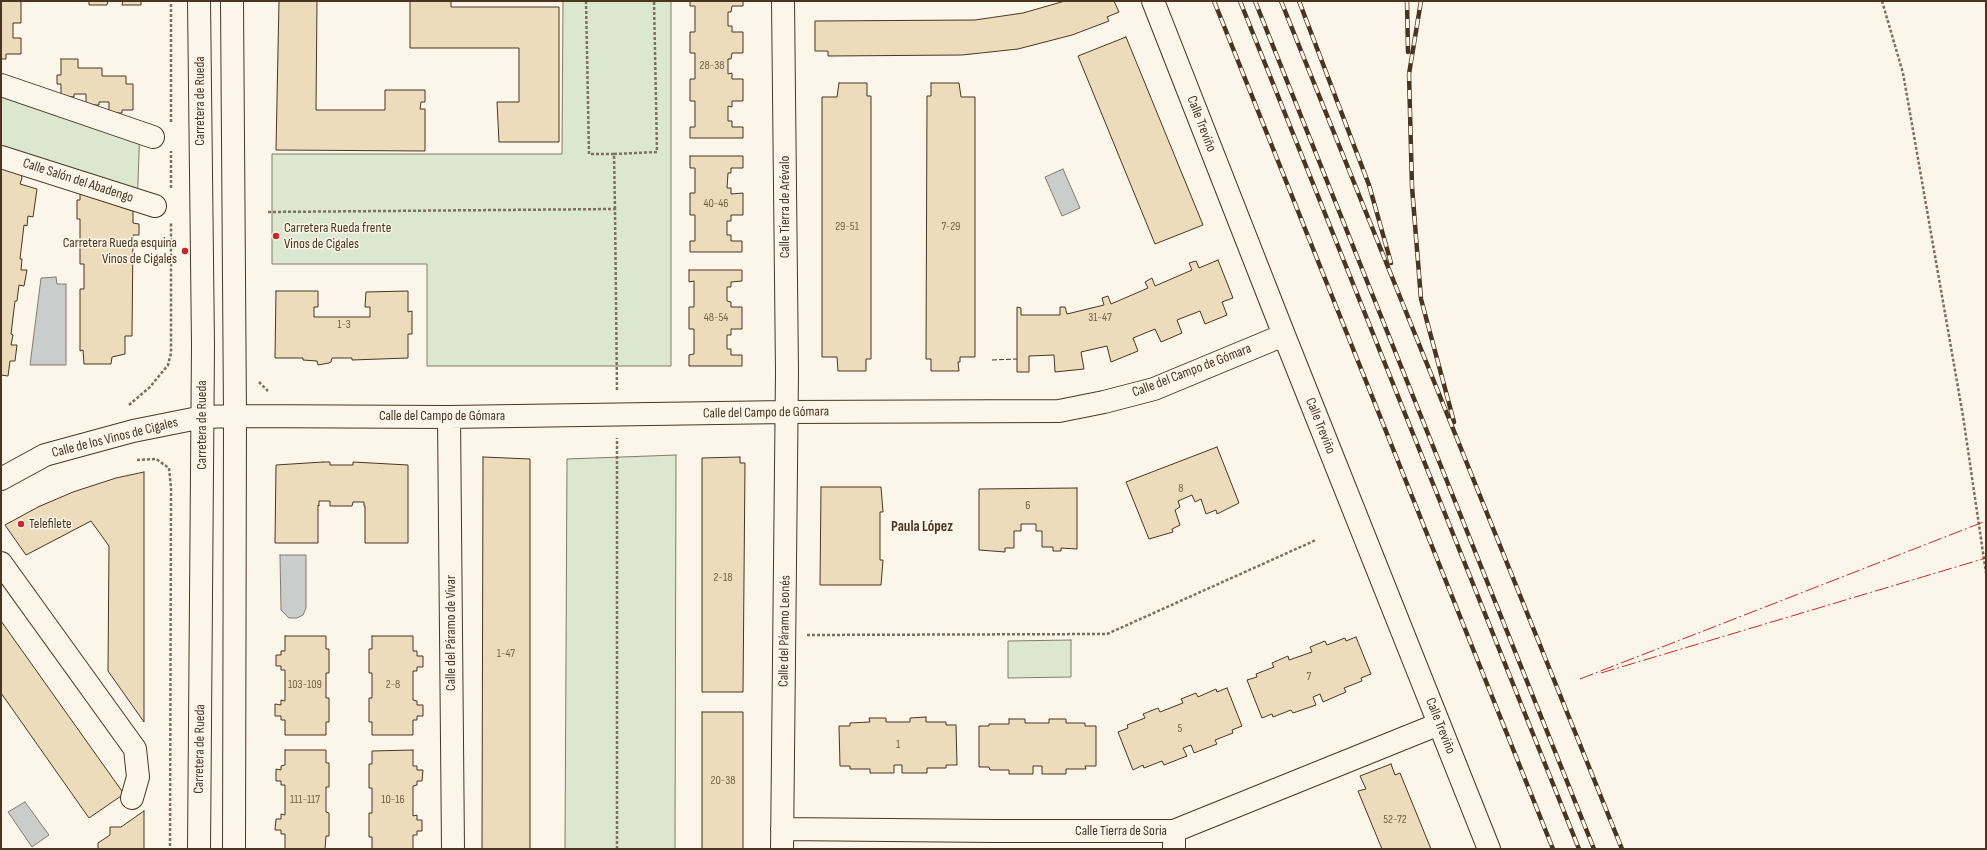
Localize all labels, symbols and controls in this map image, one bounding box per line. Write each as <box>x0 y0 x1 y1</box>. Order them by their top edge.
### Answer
street label: Carretera de Rueda <box>192 56 208 146</box>
house number: 28-38 <box>700 59 724 73</box>
street label: Calle Treviño <box>1183 94 1219 154</box>
street label: Calle Salón del Abadengo <box>20 155 136 207</box>
street label: Calle Tierra de Arévalo <box>777 156 793 258</box>
house number: 40-46 <box>703 197 729 211</box>
place label: Carretera Rueda frente Vinos de Cigales <box>284 220 391 252</box>
house number: 29-51 <box>835 220 859 234</box>
house number: 7-29 <box>942 220 960 234</box>
marker: Carretera Rueda frente Vinos de Cigales <box>271 231 281 241</box>
place label: Carretera Rueda esquina Vinos de Cigales <box>63 235 177 268</box>
marker: Carretera Rueda esquina Vinos de Cigales <box>180 246 190 256</box>
house number: 48-54 <box>704 311 728 325</box>
house number: 31-47 <box>1088 311 1112 325</box>
house number: 1-3 <box>337 318 351 332</box>
street label: Calle del Campo de Gómara <box>1130 341 1254 401</box>
street label: Carretera de Rueda <box>194 380 210 470</box>
street label: Calle Treviño <box>1301 396 1339 456</box>
street label: Calle del Campo de Gómara <box>703 404 829 422</box>
street label: Calle del Campo de Gómara <box>379 408 505 424</box>
street label: Calle de los Vinos de Cigales <box>50 414 180 462</box>
house number: 8 <box>1178 482 1184 496</box>
house number: 6 <box>1025 499 1031 513</box>
place label: Telefilete <box>29 516 72 532</box>
district label: Paula López <box>891 518 953 536</box>
marker: Telefilete <box>16 519 26 529</box>
house number: 2-18 <box>714 571 732 585</box>
street label: Calle del Páramo de Vivar <box>443 575 459 691</box>
street label: Calle del Páramo Leonés <box>776 575 794 687</box>
house number: 1-47 <box>497 647 515 661</box>
house number: 7 <box>1307 670 1311 684</box>
house number: 103-109 <box>288 678 322 692</box>
house number: 2-8 <box>386 678 400 692</box>
street label: Calle Treviño <box>1421 696 1459 756</box>
street label: Carretera de Rueda <box>191 704 209 794</box>
house number: 5 <box>1178 722 1182 736</box>
house number: 1 <box>896 738 900 752</box>
house number: 20-38 <box>711 774 735 788</box>
house number: 111-117 <box>290 793 320 807</box>
house number: 10-16 <box>381 793 405 807</box>
house number: 52-72 <box>1383 813 1407 827</box>
street label: Calle Tierra de Soria <box>1075 823 1167 839</box>

